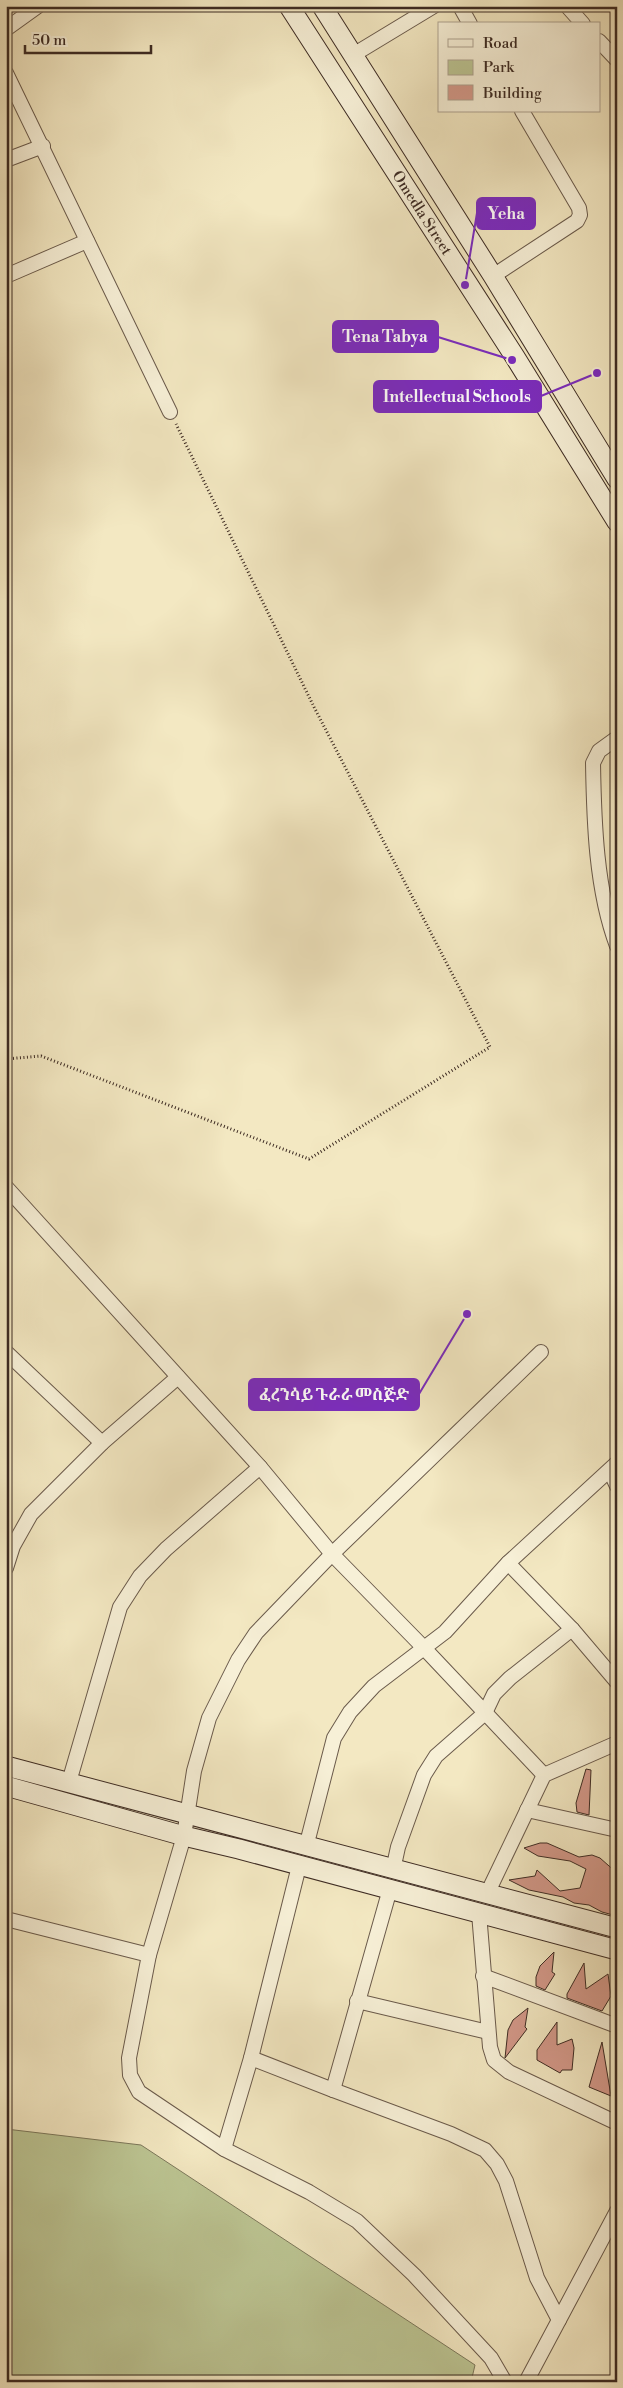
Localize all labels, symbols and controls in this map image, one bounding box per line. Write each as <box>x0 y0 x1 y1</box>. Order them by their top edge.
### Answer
scale bar <box>25 22 151 54</box>
legend <box>438 22 600 112</box>
text: 50 m <box>32 31 66 50</box>
text: Road <box>483 34 518 53</box>
text: Park <box>483 58 515 77</box>
text: Building <box>482 84 542 103</box>
street label: Omedla Street <box>388 167 457 259</box>
callout: Yeha <box>477 198 535 229</box>
text: Yeha <box>487 204 525 224</box>
callout: Tena Tabya <box>333 321 438 352</box>
text: Tena Tabya <box>342 327 428 347</box>
callout: Intellectual Schools <box>374 381 541 412</box>
text: Intellectual Schools <box>383 387 531 407</box>
callout: ፈረንሳይ ጉራራ መስጅድ <box>249 1379 419 1410</box>
text: ፈረንሳይ ጉራራ መስጅድ <box>259 1385 410 1405</box>

